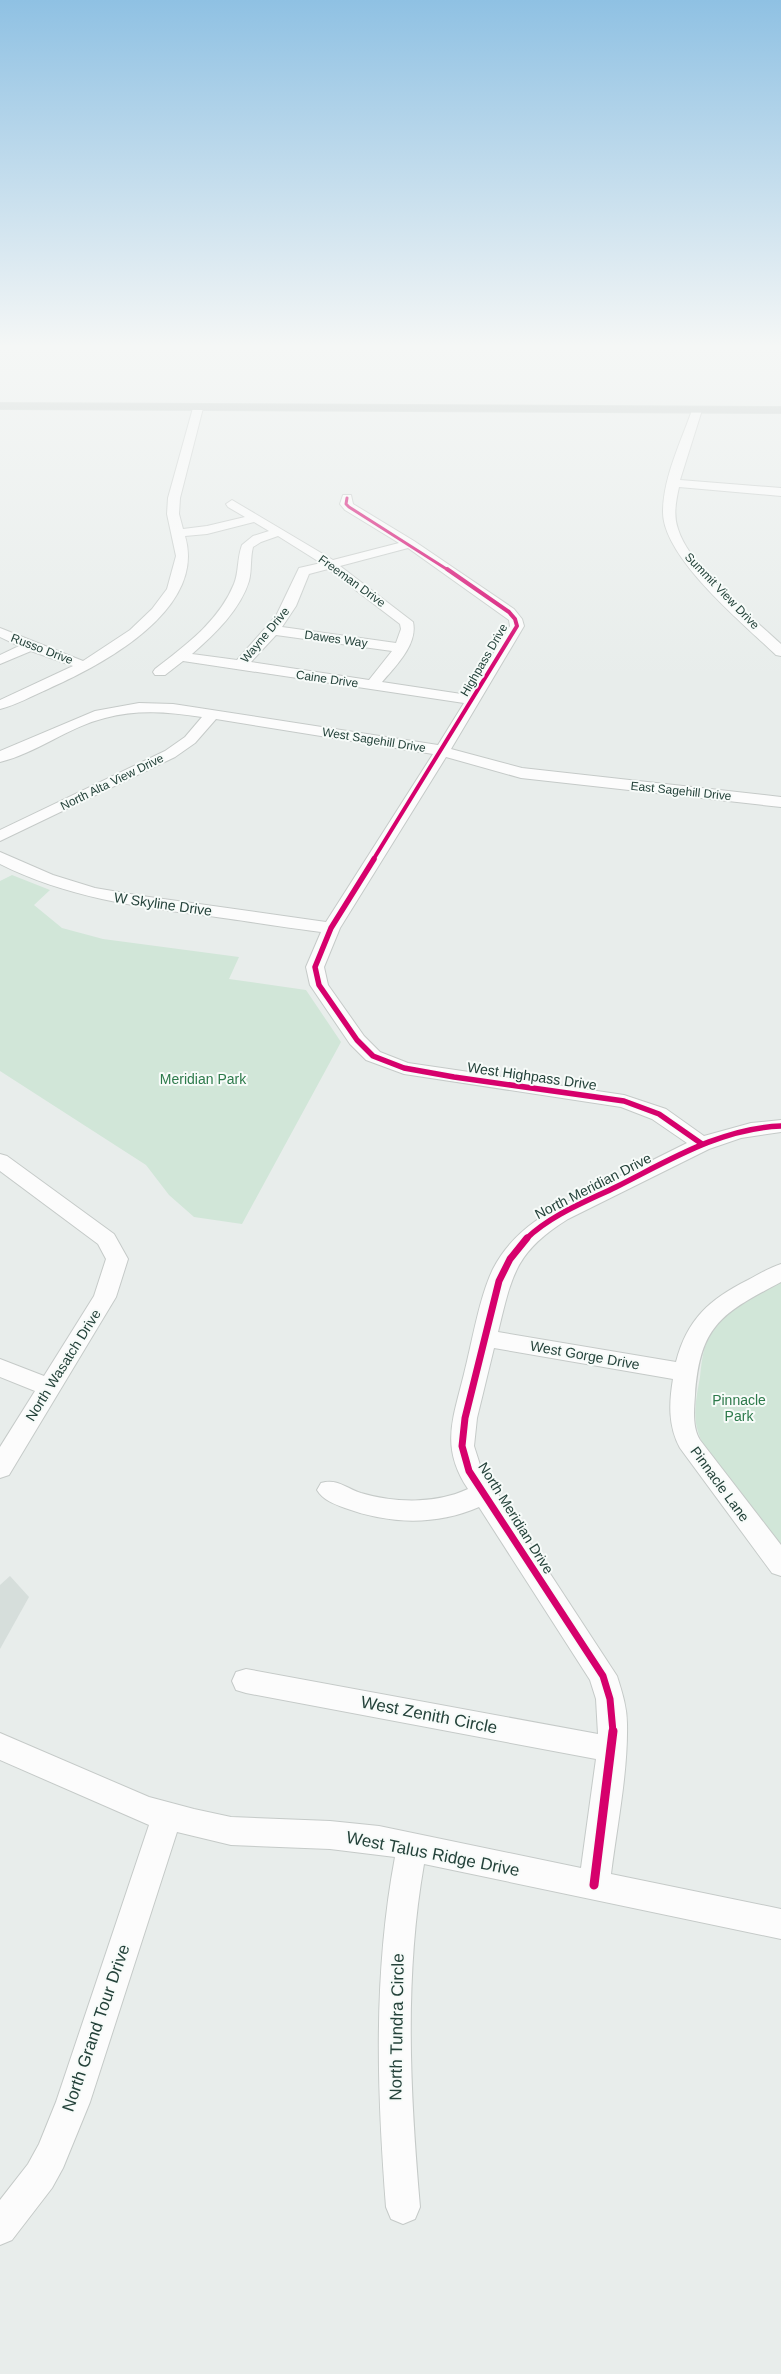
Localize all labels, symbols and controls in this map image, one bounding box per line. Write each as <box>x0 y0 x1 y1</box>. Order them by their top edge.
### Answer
street label: Summit View Drive <box>682 550 762 632</box>
street label: Freeman Drive <box>316 552 388 610</box>
street label: Wayne Drive <box>238 604 292 666</box>
street label: Highpass Drive <box>458 621 511 699</box>
street label: Dawes Way <box>304 628 368 650</box>
street label: Russo Drive <box>9 631 75 667</box>
street label: Caine Drive <box>295 668 359 690</box>
street label: West Sagehill Drive <box>321 725 427 755</box>
street label: North Alta View Drive <box>58 751 166 813</box>
street label: East Sagehill Drive <box>630 779 732 803</box>
street label: W Skyline Drive <box>113 889 213 919</box>
street label: West Highpass Drive <box>466 1059 598 1093</box>
park label: Meridian Park <box>160 1071 247 1087</box>
street label: North Meridian Drive <box>532 1150 654 1222</box>
street label: North Wasatch Drive <box>22 1306 104 1424</box>
street label: West Gorge Drive <box>529 1337 641 1373</box>
park label: Pinnacle Park <box>712 1392 766 1424</box>
street label: Pinnacle Lane <box>687 1443 753 1525</box>
street label: North Meridian Drive <box>475 1459 557 1577</box>
street label: West Zenith Circle <box>359 1692 499 1738</box>
street label: West Talus Ridge Drive <box>345 1828 521 1880</box>
street label: North Grand Tour Drive <box>58 1942 134 2114</box>
street label: North Tundra Circle <box>386 1953 408 2101</box>

